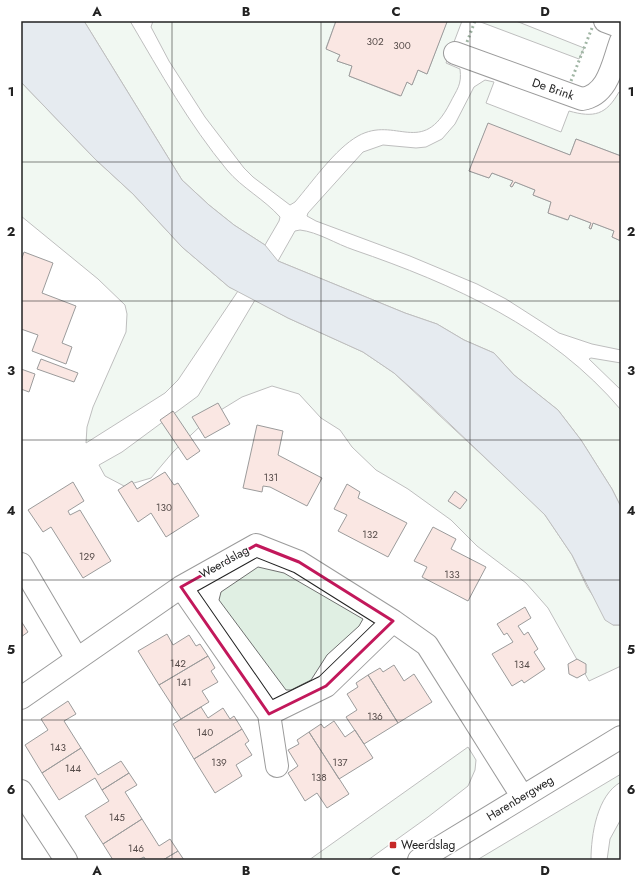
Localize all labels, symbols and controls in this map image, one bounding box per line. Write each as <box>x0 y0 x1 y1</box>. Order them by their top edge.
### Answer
text: A <box>91 2 102 21</box>
text: B <box>242 2 251 21</box>
text: C <box>391 2 401 21</box>
text: D <box>540 2 550 21</box>
house number: 302 <box>366 34 384 49</box>
house number: 300 <box>393 38 411 53</box>
street label: De Brink <box>530 73 577 105</box>
text: 1 <box>8 82 14 101</box>
text: 1 <box>628 82 634 101</box>
text: 2 <box>7 222 15 241</box>
text: 2 <box>627 222 635 241</box>
text: 3 <box>7 361 15 380</box>
text: 3 <box>627 361 635 380</box>
house number: 131 <box>264 470 278 485</box>
house number: 130 <box>156 500 172 515</box>
text: 4 <box>6 501 16 520</box>
text: 4 <box>626 501 636 520</box>
house number: 132 <box>362 527 378 542</box>
street label: Weerdslag <box>196 541 252 583</box>
house number: 129 <box>79 549 95 564</box>
house number: 133 <box>444 567 460 582</box>
text: 5 <box>7 640 15 659</box>
text: 5 <box>627 640 635 659</box>
house number: 142 <box>170 656 186 671</box>
house number: 134 <box>514 657 530 672</box>
house number: 141 <box>177 675 191 690</box>
house number: 136 <box>367 709 383 724</box>
house number: 140 <box>197 725 213 740</box>
house number: 143 <box>50 740 66 755</box>
house number: 139 <box>211 755 227 770</box>
house number: 137 <box>332 755 348 770</box>
house number: 144 <box>65 761 81 776</box>
house number: 138 <box>311 770 327 785</box>
street label: Harenbergweg <box>483 771 557 825</box>
text: 6 <box>7 780 16 799</box>
text: 6 <box>627 780 636 799</box>
house number: 145 <box>109 810 125 825</box>
place label: Weerdslag <box>401 836 455 854</box>
marker: Weerdslag <box>388 840 398 850</box>
house number: 146 <box>128 841 144 856</box>
text: A <box>91 861 102 880</box>
text: B <box>242 861 251 880</box>
text: C <box>391 861 401 880</box>
text: D <box>540 861 550 880</box>

